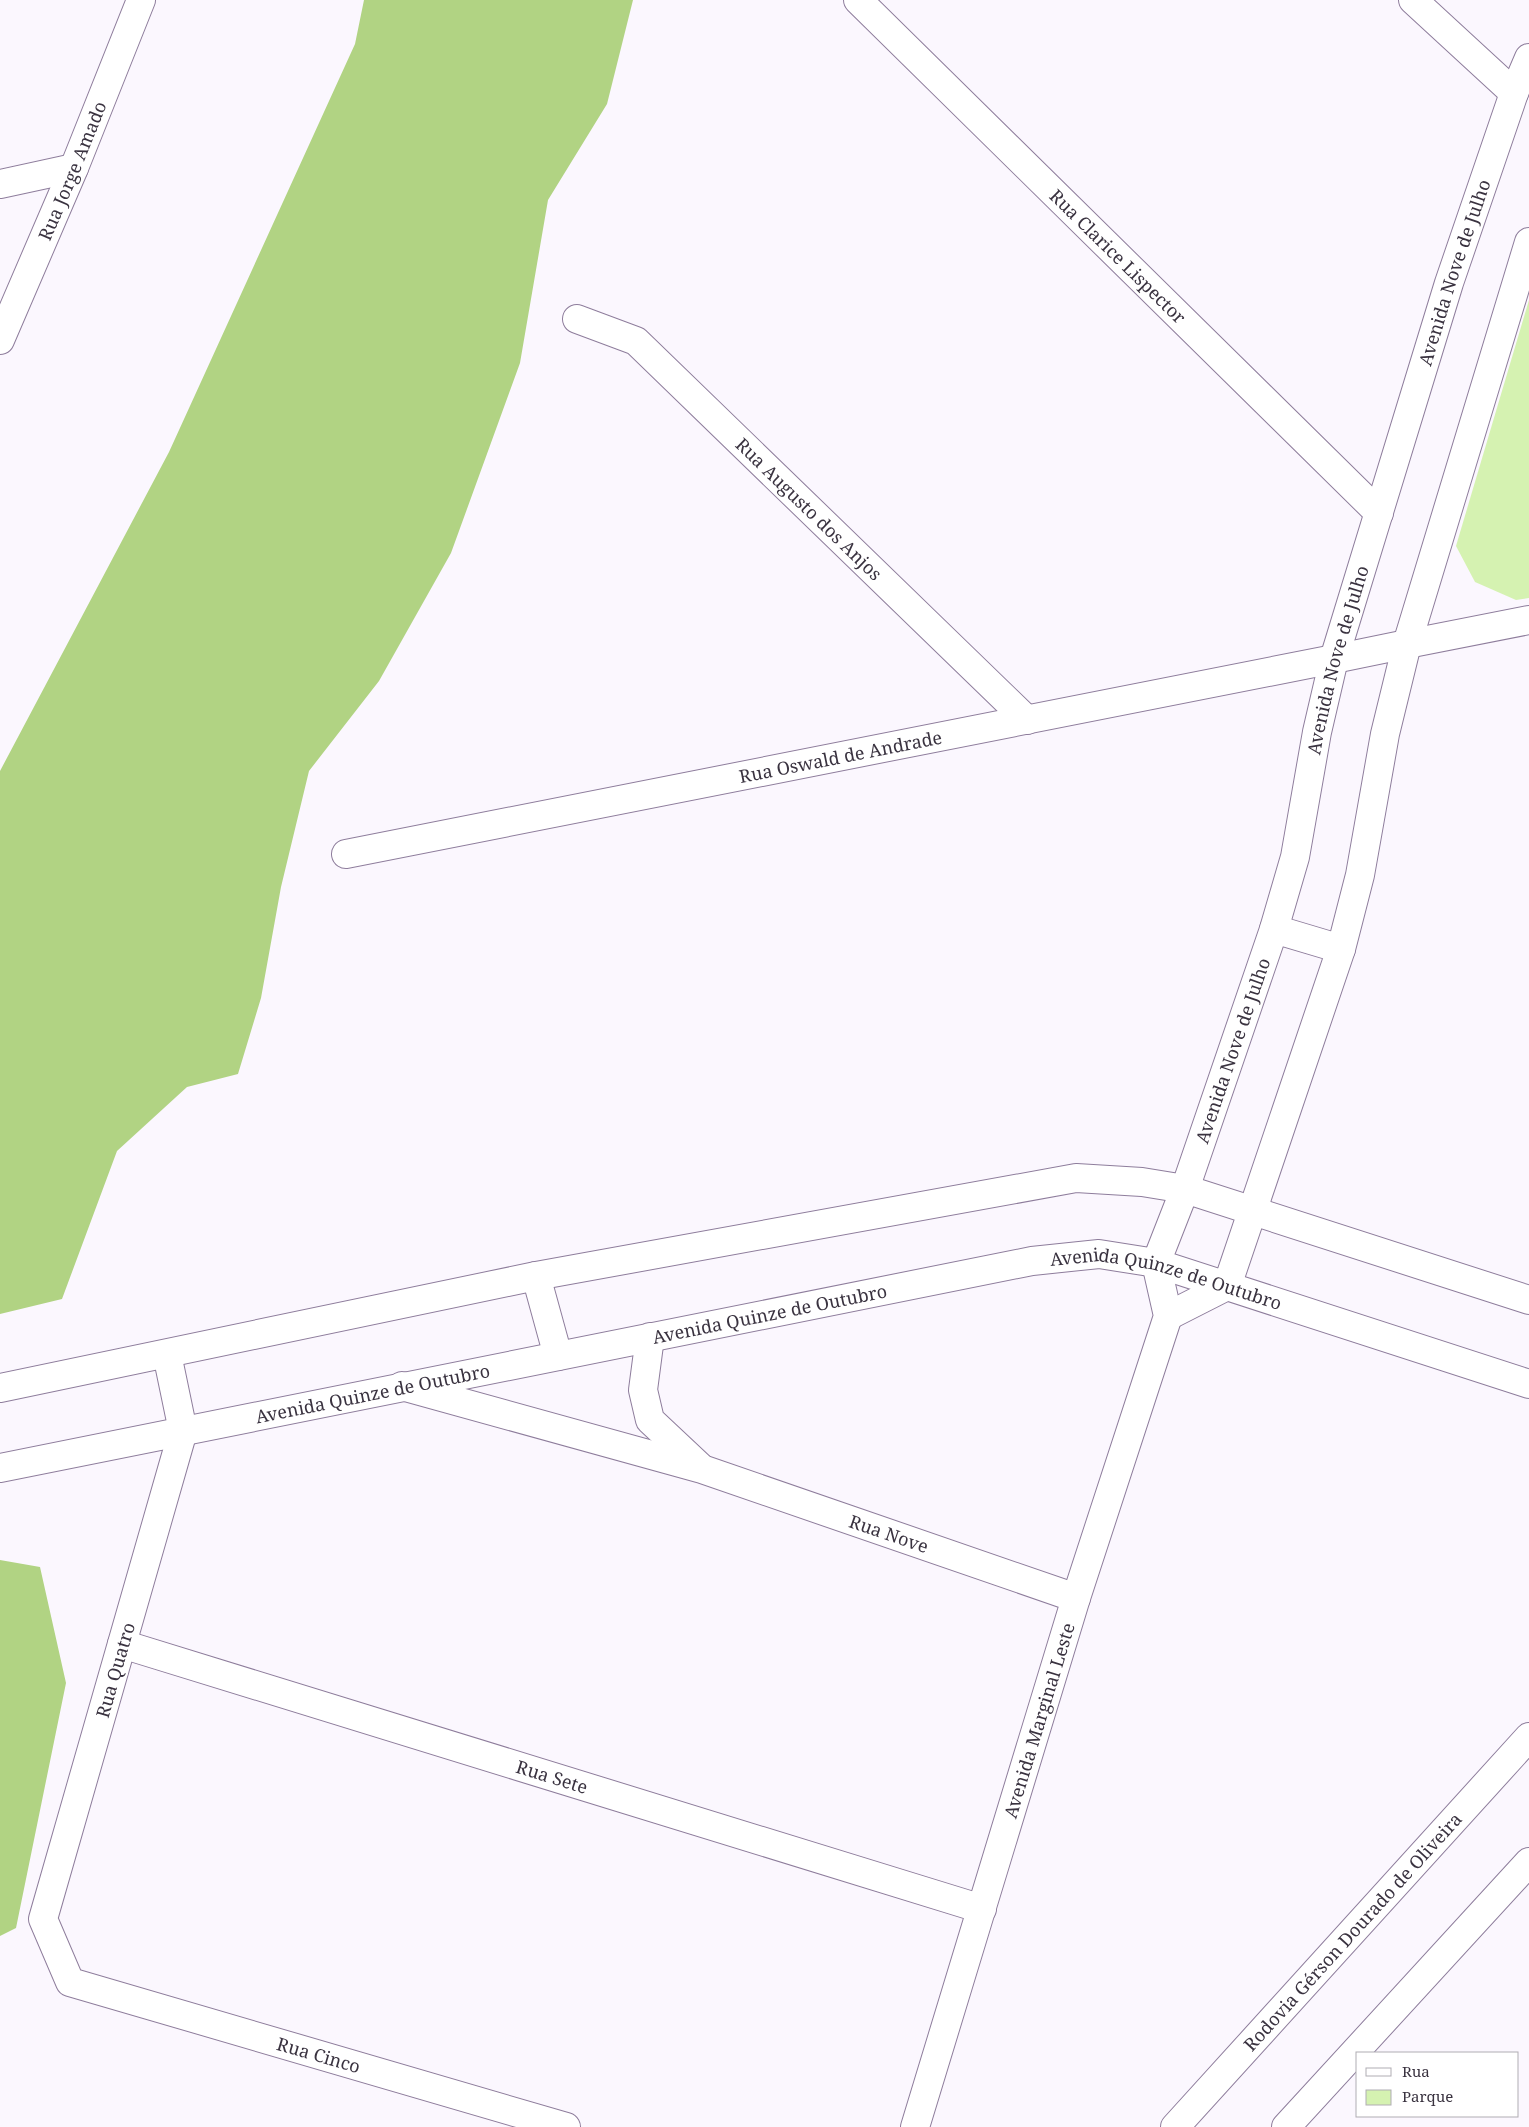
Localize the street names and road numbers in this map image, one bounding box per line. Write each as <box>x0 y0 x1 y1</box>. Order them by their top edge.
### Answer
street label: Rua Jorge Amado <box>32 97 111 244</box>
street label: Avenida Nove de Julho <box>1412 176 1496 368</box>
street label: Rua Clarice Lispector <box>1045 184 1192 329</box>
street label: Rua Augusto dos Anjos <box>731 432 887 585</box>
street label: Avenida Nove de Julho <box>1301 563 1374 756</box>
street label: Rua Oswald de Andrade <box>737 725 944 788</box>
street label: Avenida Nove de Julho <box>1190 954 1275 1146</box>
street label: Avenida Quinze de Outubro <box>1049 1242 1285 1315</box>
street label: Avenida Quinze de Outubro <box>650 1278 889 1349</box>
street label: Avenida Quinze de Outubro <box>253 1358 492 1428</box>
street label: Rua Nove <box>846 1509 932 1558</box>
street label: Rua Quatro <box>90 1620 140 1720</box>
street label: Avenida Marginal Leste <box>998 1620 1080 1821</box>
street label: Rua Sete <box>513 1754 591 1799</box>
street label: Rodovia Gérson Dourado de Oliveira <box>1238 1807 1467 2056</box>
street label: Rua Cinco <box>274 2031 363 2078</box>

